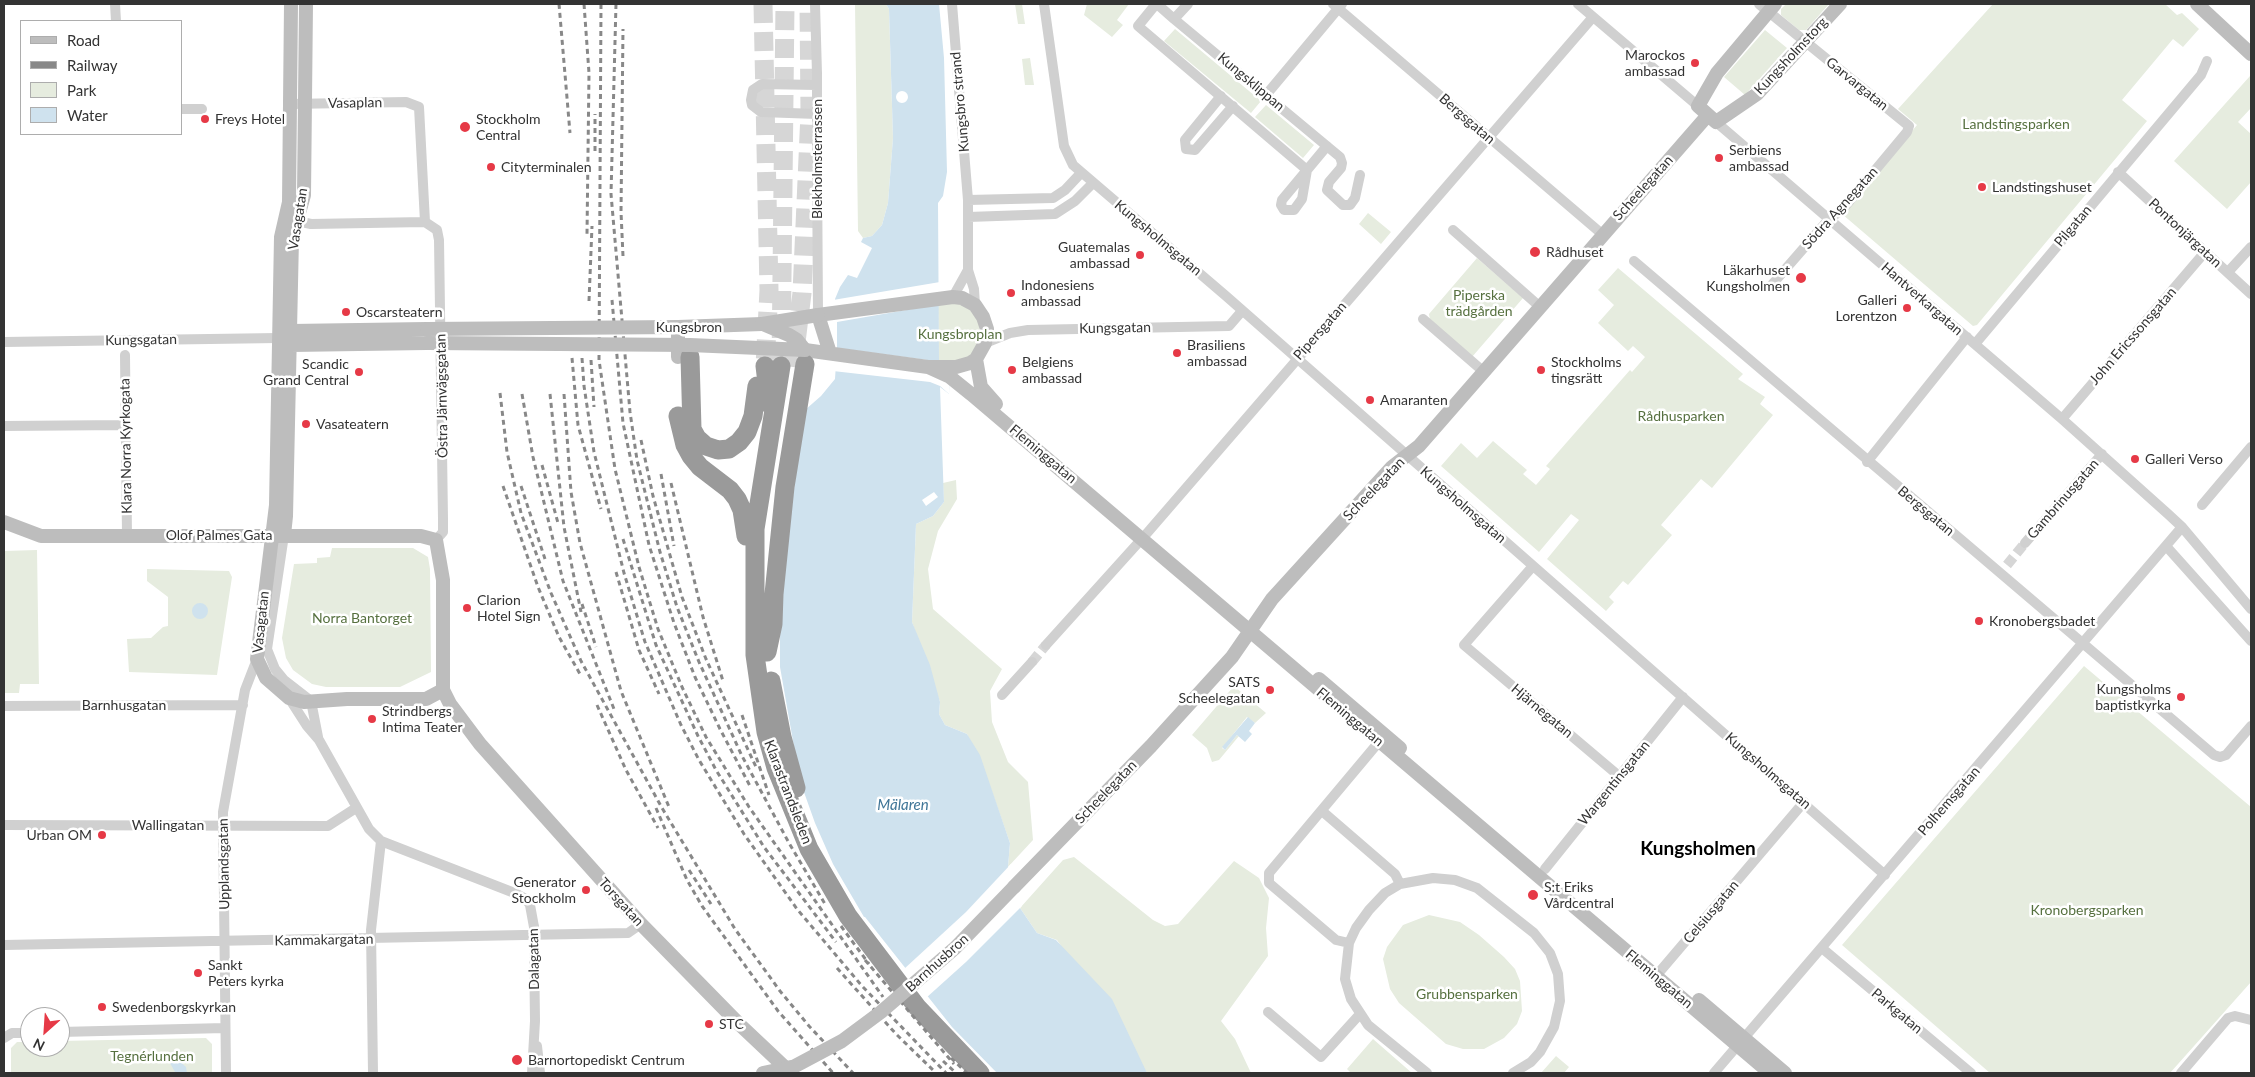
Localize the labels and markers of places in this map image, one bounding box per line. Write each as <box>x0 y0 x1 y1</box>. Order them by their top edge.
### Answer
place label: Marockos ambassad <box>1625 47 1685 80</box>
marker: Marockos ambassad <box>1689 57 1701 69</box>
place label: Freys Hotel <box>215 111 285 127</box>
place label: Stockholm Central <box>476 111 541 144</box>
marker: Freys Hotel <box>199 113 211 125</box>
marker: Stockholm Central <box>458 120 472 134</box>
place label: Serbiens ambassad <box>1729 142 1789 174</box>
marker: Serbiens ambassad <box>1713 152 1725 164</box>
place label: Cityterminalen <box>501 159 592 175</box>
marker: Cityterminalen <box>485 161 497 173</box>
place label: Landstingshuset <box>1992 179 2092 195</box>
marker: Landstingshuset <box>1976 181 1988 193</box>
place label: Guatemalas ambassad <box>1058 239 1130 272</box>
place label: Rådhuset <box>1546 244 1604 260</box>
marker: Rådhuset <box>1528 245 1542 259</box>
marker: Guatemalas ambassad <box>1134 249 1146 261</box>
place label: Läkarhuset Kungsholmen <box>1706 262 1790 294</box>
marker: Läkarhuset Kungsholmen <box>1794 271 1808 285</box>
place label: Indonesiens ambassad <box>1021 277 1094 310</box>
marker: Indonesiens ambassad <box>1005 287 1017 299</box>
place label: Galleri Lorentzon <box>1836 292 1897 324</box>
marker: Galleri Lorentzon <box>1901 302 1913 314</box>
place label: Oscarsteatern <box>356 304 442 320</box>
marker: Oscarsteatern <box>340 306 352 318</box>
place label: Brasiliens ambassad <box>1187 337 1247 370</box>
marker: Brasiliens ambassad <box>1171 347 1183 359</box>
place label: Belgiens ambassad <box>1022 354 1082 387</box>
place label: Stockholms tingsrätt <box>1551 354 1622 387</box>
place label: Scandic Grand Central <box>263 356 349 388</box>
marker: Belgiens ambassad <box>1006 364 1018 376</box>
marker: Stockholms tingsrätt <box>1535 364 1547 376</box>
marker: Scandic Grand Central <box>353 366 365 378</box>
place label: Amaranten <box>1380 392 1448 408</box>
marker: Amaranten <box>1364 394 1376 406</box>
place label: Vasateatern <box>316 416 389 432</box>
marker: Vasateatern <box>300 418 312 430</box>
place label: Galleri Verso <box>2145 451 2223 467</box>
marker: Galleri Verso <box>2129 453 2141 465</box>
place label: Clarion Hotel Sign <box>477 592 541 624</box>
marker: Clarion Hotel Sign <box>461 602 473 614</box>
place label: Kronobergsbadet <box>1989 613 2095 629</box>
marker: Kronobergsbadet <box>1973 615 1985 627</box>
place label: SATS Scheelegatan <box>1179 674 1260 706</box>
place label: Kungsholms baptistkyrka <box>2095 681 2171 714</box>
marker: SATS Scheelegatan <box>1264 684 1276 696</box>
marker: Kungsholms baptistkyrka <box>2175 691 2187 703</box>
place label: Strindbergs Intima Teater <box>382 703 462 736</box>
marker: Strindbergs Intima Teater <box>366 713 378 725</box>
place label: Urban OM <box>26 827 92 843</box>
marker: Urban OM <box>96 829 108 841</box>
place label: Generator Stockholm <box>511 874 576 906</box>
place label: S:t Eriks Vårdcentral <box>1544 879 1614 912</box>
marker: Generator Stockholm <box>580 884 592 896</box>
marker: S:t Eriks Vårdcentral <box>1526 888 1540 902</box>
place label: Sankt Peters kyrka <box>208 957 284 990</box>
marker: Sankt Peters kyrka <box>192 967 204 979</box>
place label: Swedenborgskyrkan <box>112 999 236 1015</box>
marker: Swedenborgskyrkan <box>96 1001 108 1013</box>
place label: STC <box>719 1016 744 1032</box>
marker: STC <box>703 1018 715 1030</box>
place label: Barnortopediskt Centrum <box>528 1052 685 1068</box>
marker: Barnortopediskt Centrum <box>510 1053 524 1067</box>

